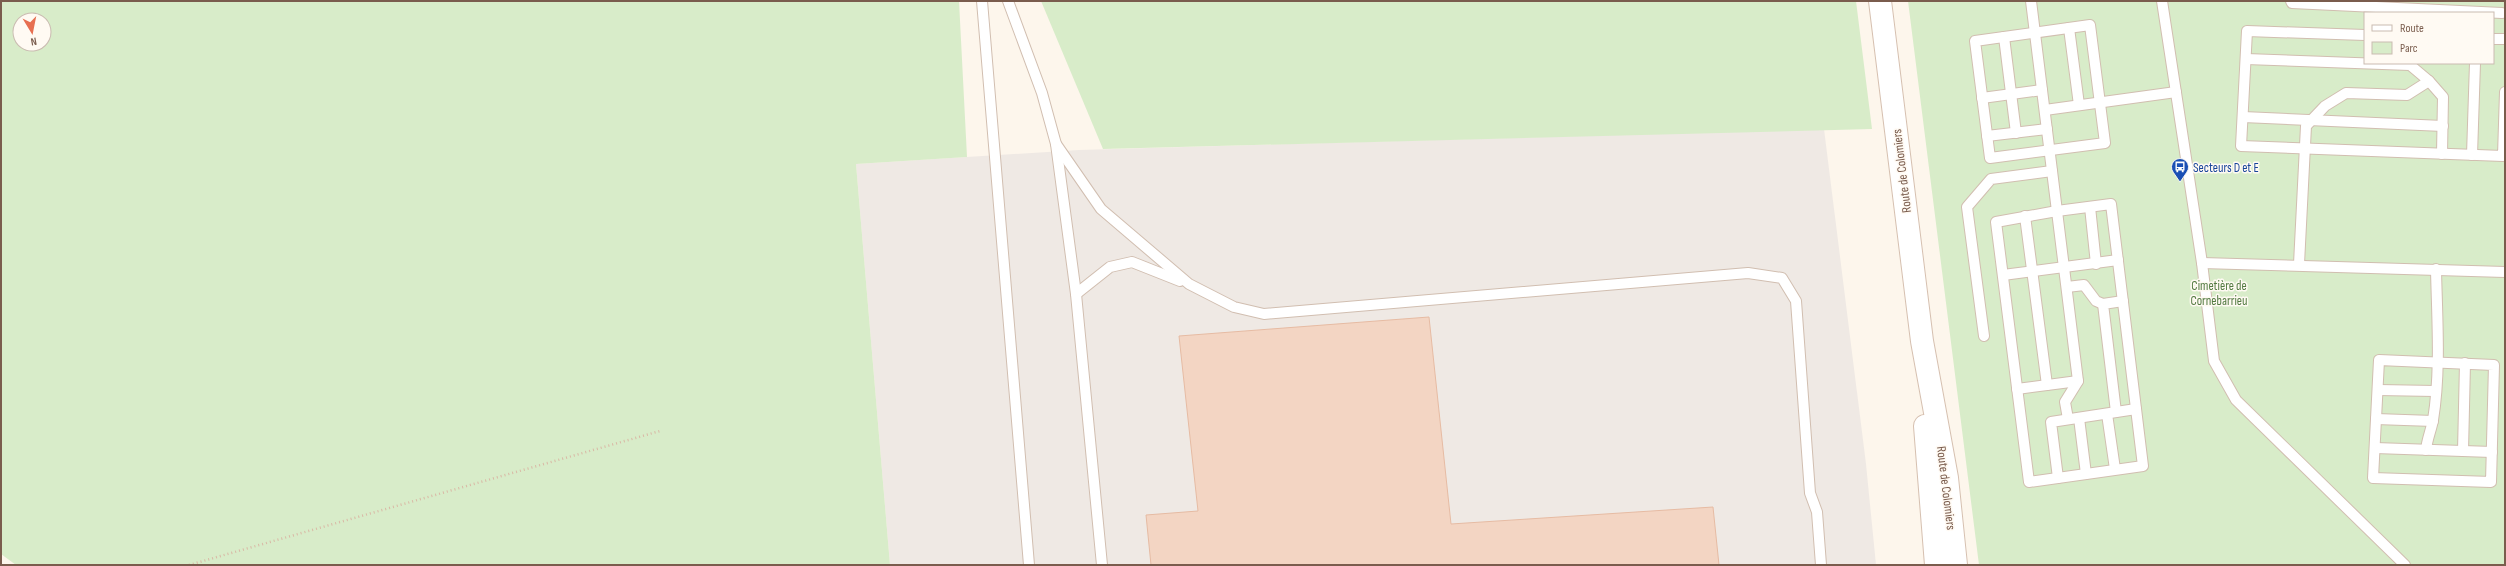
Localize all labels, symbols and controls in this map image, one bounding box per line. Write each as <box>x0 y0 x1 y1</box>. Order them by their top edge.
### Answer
north arrow <box>12 12 52 52</box>
legend <box>2364 12 2494 64</box>
text: Route <box>2400 21 2424 36</box>
text: N <box>30 34 38 48</box>
text: Parc <box>2400 41 2418 56</box>
street label: Route de Colomiers <box>1889 128 1915 214</box>
bus stop icon: Secteurs D et E <box>2170 157 2190 182</box>
place label: Secteurs D et E <box>2193 160 2259 176</box>
park label: Cimetière de Cornebarrieu <box>2190 278 2248 309</box>
street label: Route de Colomiers <box>1933 445 1959 531</box>

